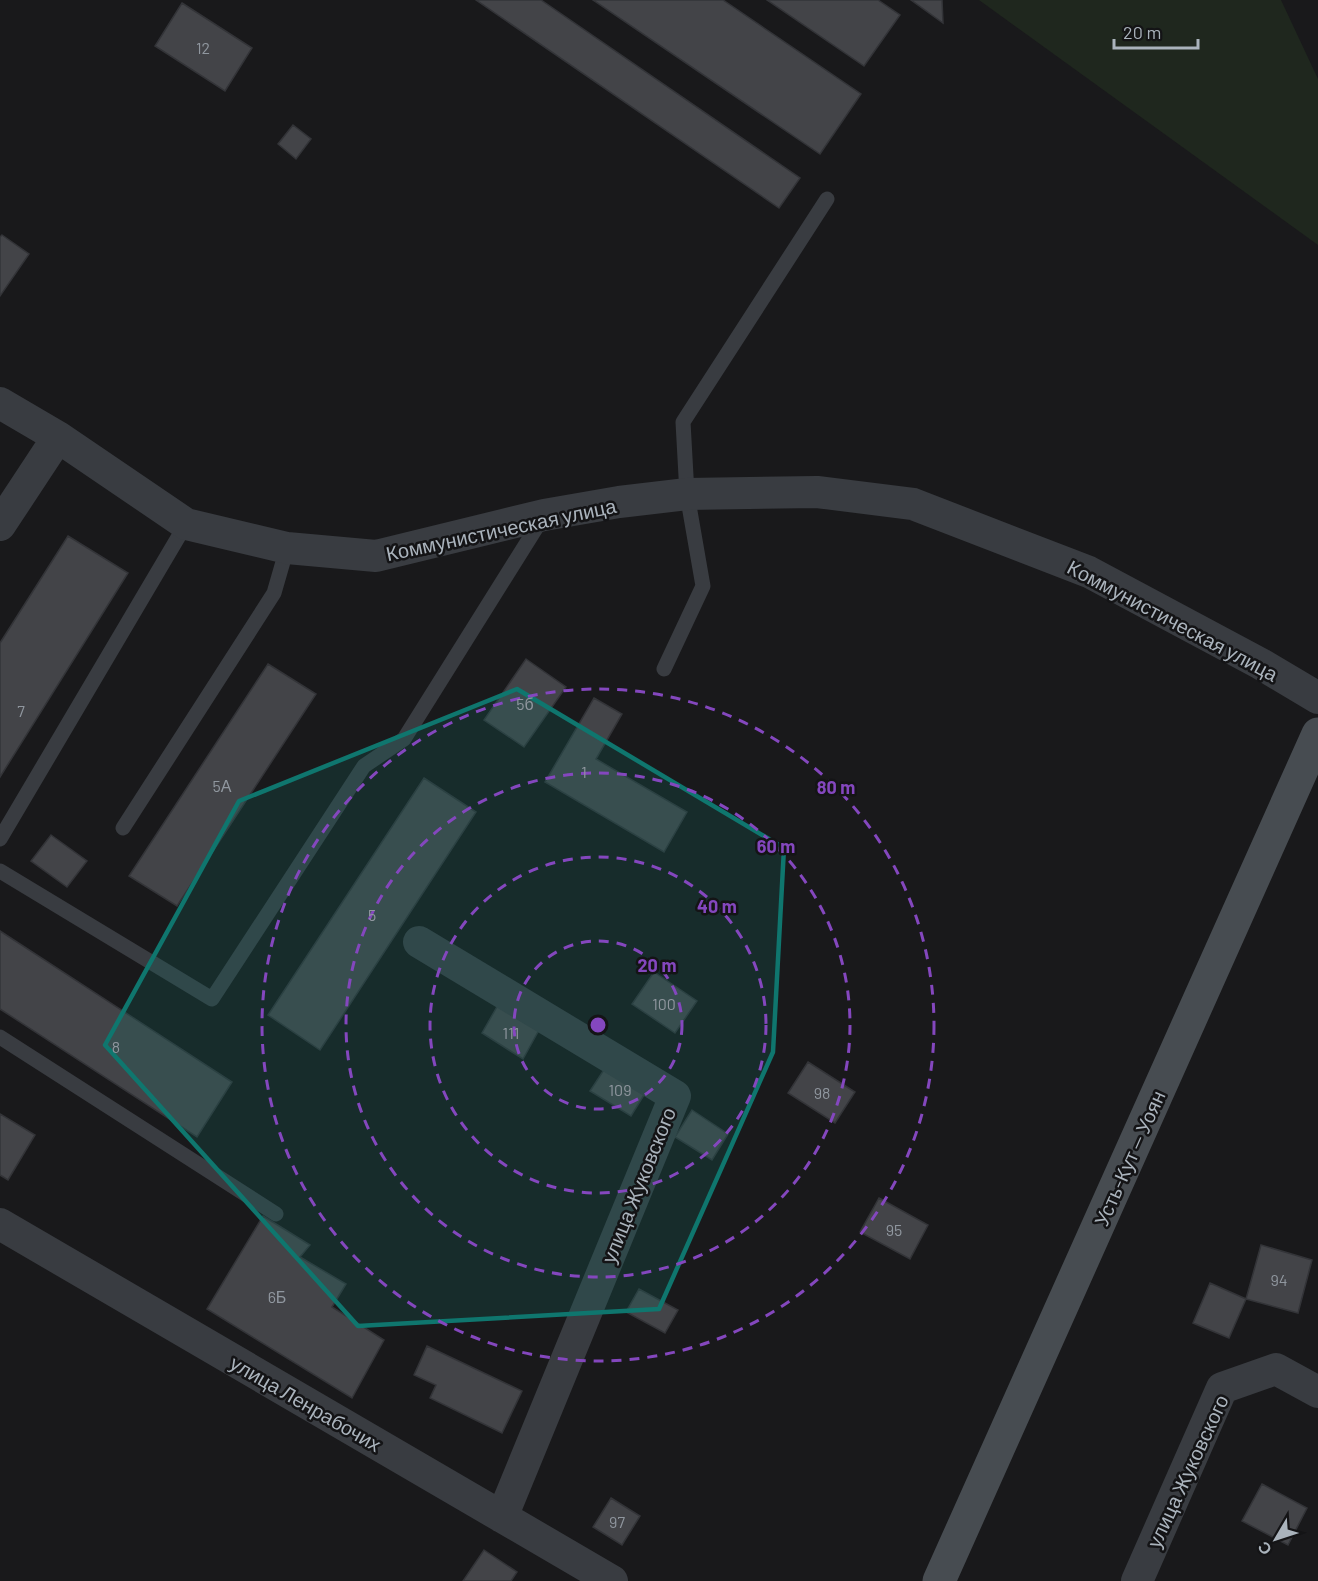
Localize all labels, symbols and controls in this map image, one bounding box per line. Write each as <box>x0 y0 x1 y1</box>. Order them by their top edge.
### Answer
scale bar <box>1114 12 1198 50</box>
text: 20 m <box>1123 21 1161 43</box>
house number: 12 <box>196 38 210 57</box>
street label: Коммунистическая улица <box>384 493 619 565</box>
street label: Коммунистическая улица <box>1064 554 1283 686</box>
house number: 5б <box>516 694 534 713</box>
house number: 7 <box>17 701 25 720</box>
house number: 1 <box>581 762 587 781</box>
house number: 5А <box>213 776 232 795</box>
text: 80 m <box>817 776 855 798</box>
text: 60 m <box>757 835 795 857</box>
text: 40 m <box>697 895 737 917</box>
house number: 5 <box>368 905 376 924</box>
text: 20 m <box>638 954 676 976</box>
house number: 100 <box>652 994 676 1013</box>
centre of rings <box>588 1015 608 1035</box>
house number: 111 <box>503 1023 519 1042</box>
house number: 8 <box>112 1037 120 1056</box>
house number: 109 <box>609 1080 631 1099</box>
house number: 98 <box>814 1083 830 1102</box>
street label: Усть-Кут — Уоян <box>1088 1087 1170 1229</box>
street label: улица Жуковского <box>596 1104 680 1266</box>
house number: 95 <box>886 1220 902 1239</box>
house number: 94 <box>1270 1270 1288 1289</box>
house number: 6Б <box>268 1287 286 1306</box>
street label: улица Ленрабочих <box>226 1350 386 1456</box>
street label: улица Жуковского <box>1141 1391 1233 1551</box>
north arrow <box>1246 1509 1306 1569</box>
house number: 97 <box>609 1512 625 1531</box>
text: С <box>1253 1538 1275 1559</box>

